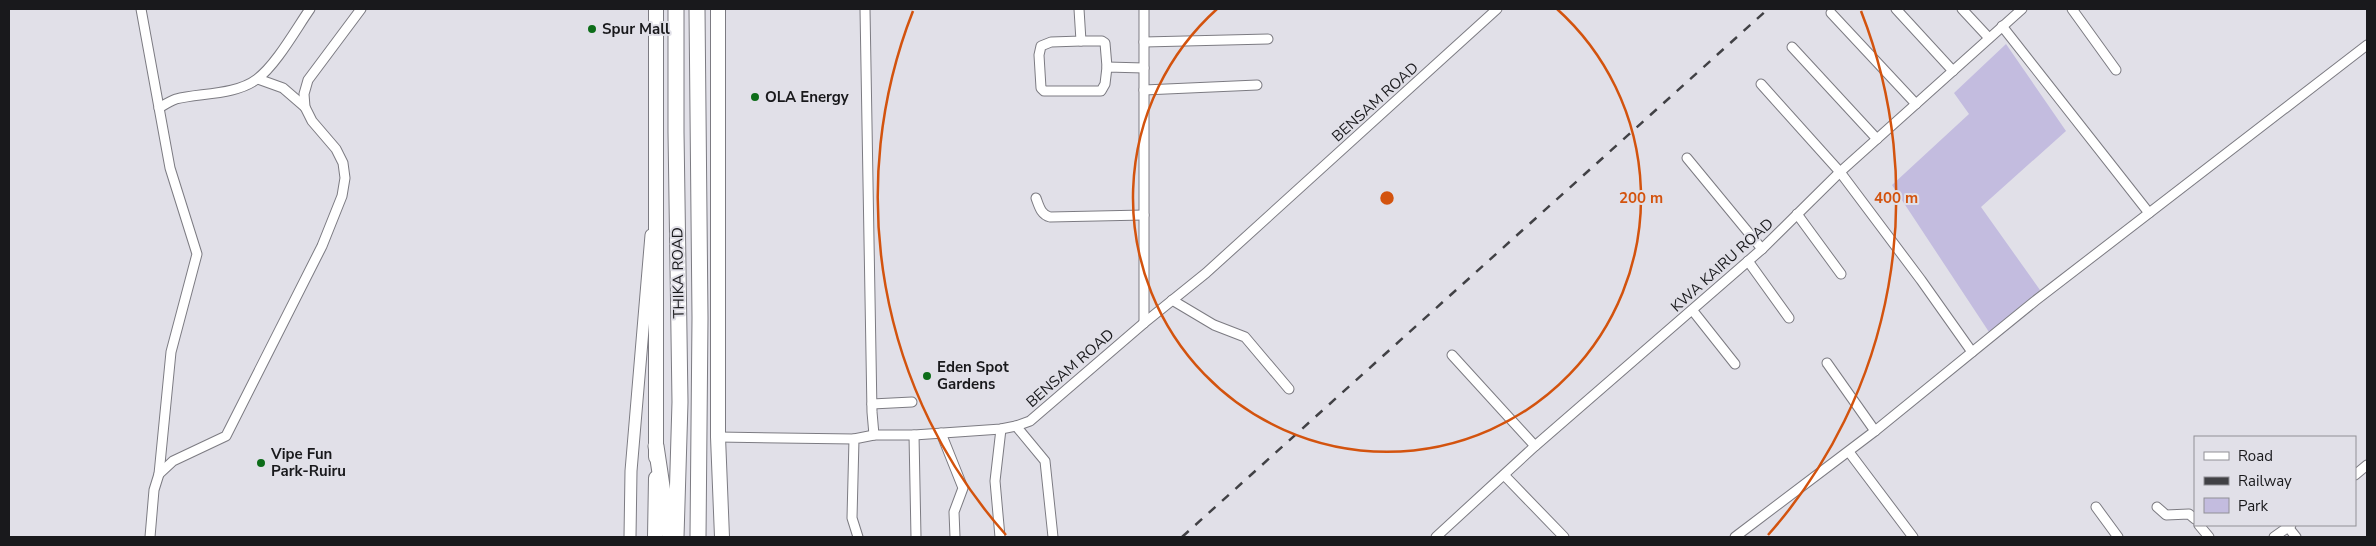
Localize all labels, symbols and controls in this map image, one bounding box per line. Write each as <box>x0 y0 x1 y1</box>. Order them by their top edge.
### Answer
place label: Spur Mall <box>602 19 670 39</box>
marker: Spur Mall <box>586 23 598 35</box>
street label: BENSAM ROAD <box>1327 58 1423 146</box>
place label: OLA Energy <box>765 87 849 107</box>
marker: OLA Energy <box>749 91 761 103</box>
text: 200 m <box>1619 188 1663 208</box>
text: 400 m <box>1874 188 1918 208</box>
centre of rings <box>1378 189 1396 207</box>
street label: KWA KAIRU ROAD <box>1666 214 1778 316</box>
street label: THIKA ROAD <box>667 227 689 319</box>
street label: BENSAM ROAD <box>1022 324 1118 412</box>
place label: Eden Spot Gardens <box>937 357 1009 394</box>
marker: Eden Spot Gardens <box>921 370 933 382</box>
legend <box>2194 436 2356 526</box>
place label: Vipe Fun Park-Ruiru <box>270 444 346 481</box>
text: Road <box>2238 446 2273 466</box>
marker: Vipe Fun Park-Ruiru <box>255 457 267 469</box>
text: Railway <box>2238 471 2292 491</box>
text: Park <box>2238 496 2268 516</box>

